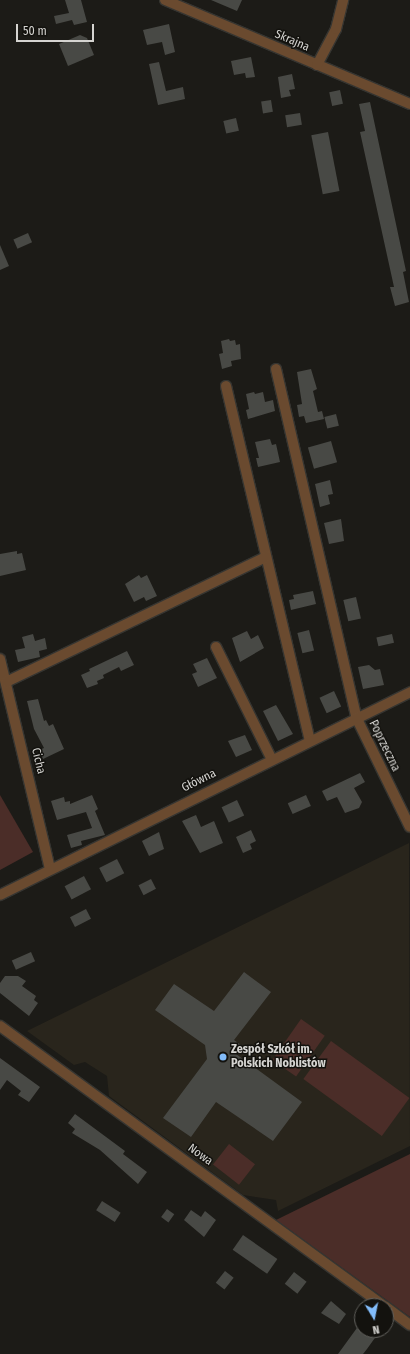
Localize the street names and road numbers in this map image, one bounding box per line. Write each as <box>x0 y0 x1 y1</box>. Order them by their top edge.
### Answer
street label: Skrajna <box>272 27 312 55</box>
street label: Poprzeczna <box>365 718 403 774</box>
street label: Cicha <box>28 746 48 776</box>
street label: Główna <box>179 767 219 795</box>
street label: Nowa <box>185 1141 215 1169</box>

